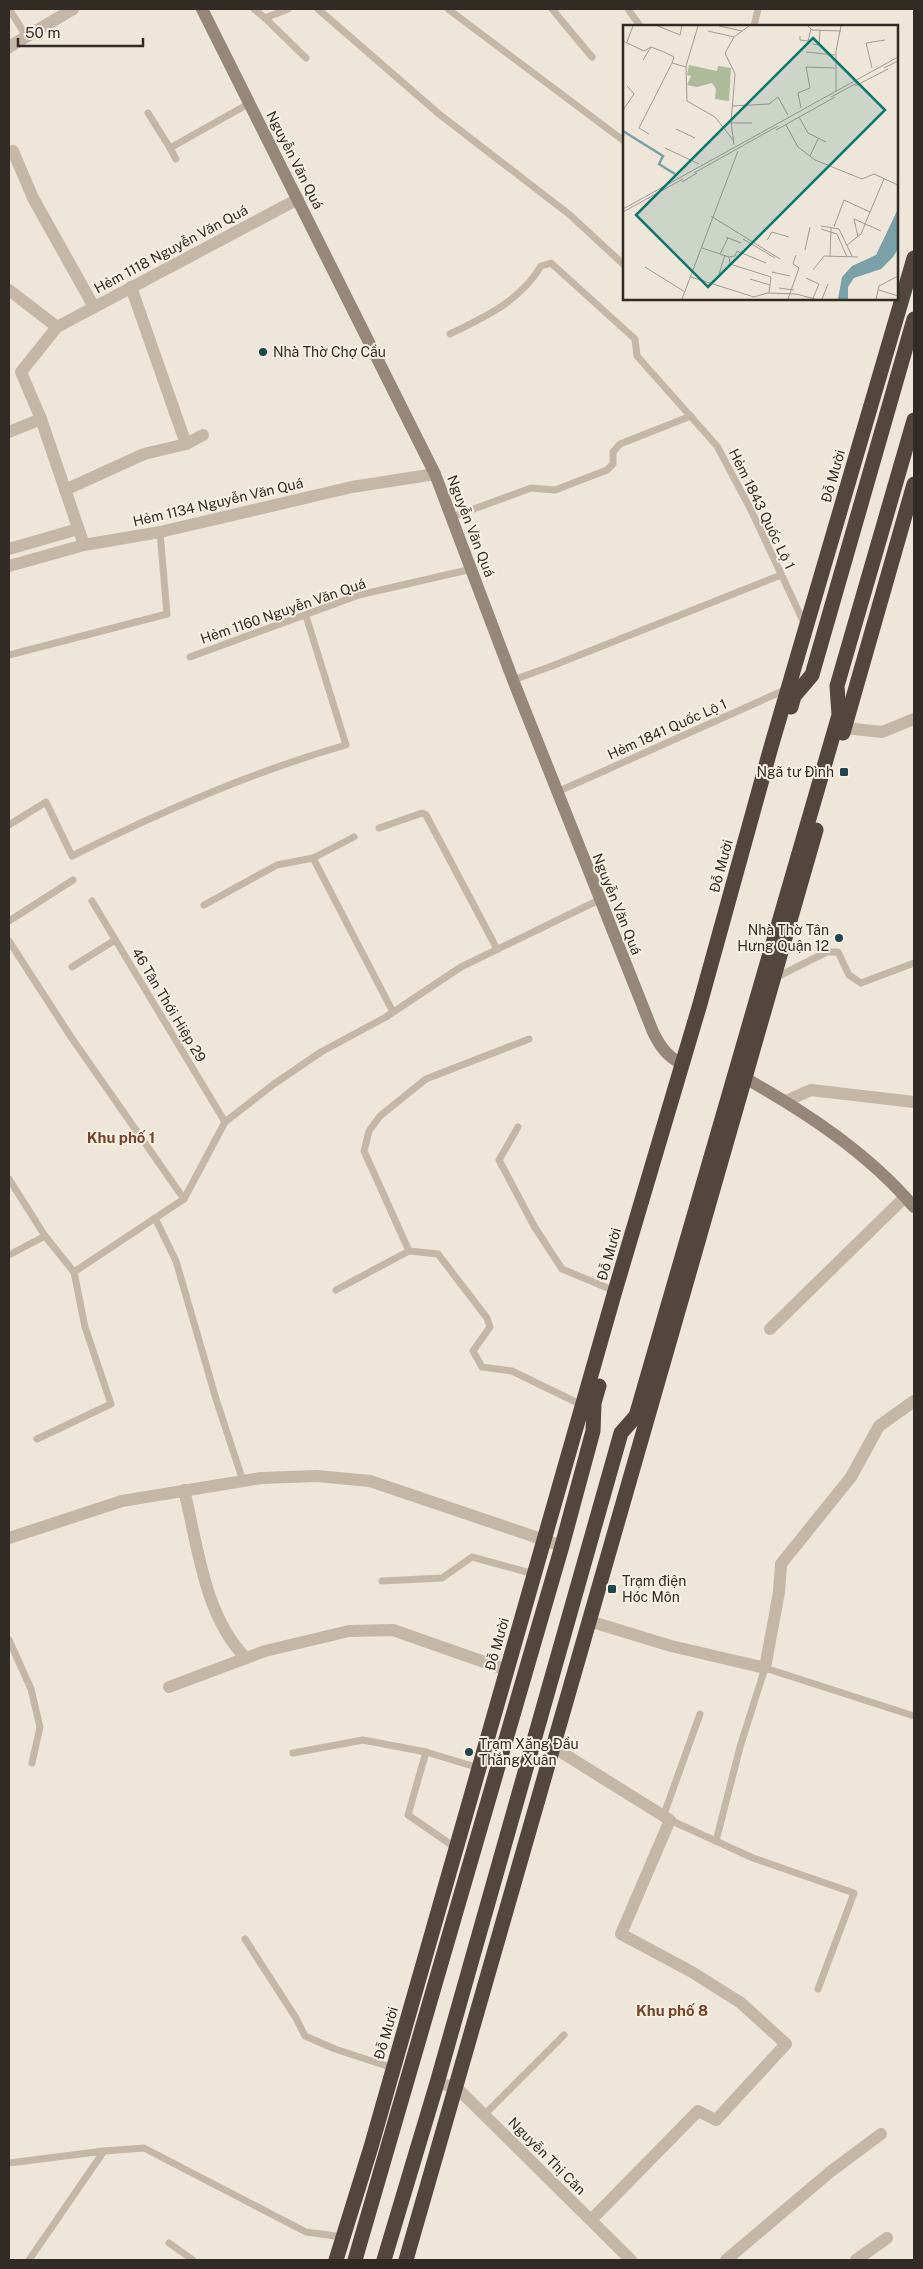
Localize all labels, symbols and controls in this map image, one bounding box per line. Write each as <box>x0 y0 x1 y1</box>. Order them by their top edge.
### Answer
scale bar <box>18 15 142 47</box>
text: 50 m <box>25 24 60 41</box>
inset map <box>623 25 898 300</box>
street label: Nguyễn Văn Quá <box>263 108 327 212</box>
street label: Hẻm 1118 Nguyễn Văn Quá <box>92 202 250 296</box>
place label: Nhà Thờ Chợ Cầu <box>273 344 386 360</box>
marker: Nhà Thờ Chợ Cầu <box>257 346 269 358</box>
street label: Hẻm 1843 Quốc Lộ 1 <box>726 446 798 572</box>
street label: Đỗ Mười <box>818 448 848 504</box>
street label: Nguyễn Văn Quá <box>444 473 498 579</box>
street label: Hẻm 1134 Nguyễn Văn Quá <box>131 475 305 529</box>
street label: Hẻm 1160 Nguyễn Văn Quá <box>198 575 368 647</box>
street label: Hẻm 1841 Quốc Lộ 1 <box>605 695 729 763</box>
place label: Ngã tư Đình <box>756 764 834 780</box>
marker: Ngã tư Đình <box>838 766 850 778</box>
street label: Đỗ Mười <box>706 838 736 894</box>
street label: Nguyễn Văn Quá <box>589 851 645 957</box>
place label: Nhà Thờ Tân Hưng Quận 12 <box>737 922 829 954</box>
marker: Nhà Thờ Tân Hưng Quận 12 <box>833 932 845 944</box>
street label: 46 Tân Thới Hiệp 29 <box>129 945 210 1065</box>
district label: Khu phố 1 <box>87 1129 155 1146</box>
street label: Đỗ Mười <box>594 1226 624 1282</box>
place label: Trạm điện Hóc Môn <box>622 1573 686 1605</box>
marker: Trạm điện Hóc Môn <box>606 1583 618 1595</box>
street label: Đỗ Mười <box>482 1616 512 1672</box>
place label: Trạm Xăng Đầu Thắng Xuân <box>479 1736 579 1768</box>
marker: Trạm Xăng Đầu Thắng Xuân <box>463 1746 475 1758</box>
district label: Khu phố 8 <box>636 2002 708 2019</box>
street label: Đỗ Mười <box>371 2005 401 2061</box>
street label: Nguyễn Thị Căn <box>505 2114 589 2198</box>

